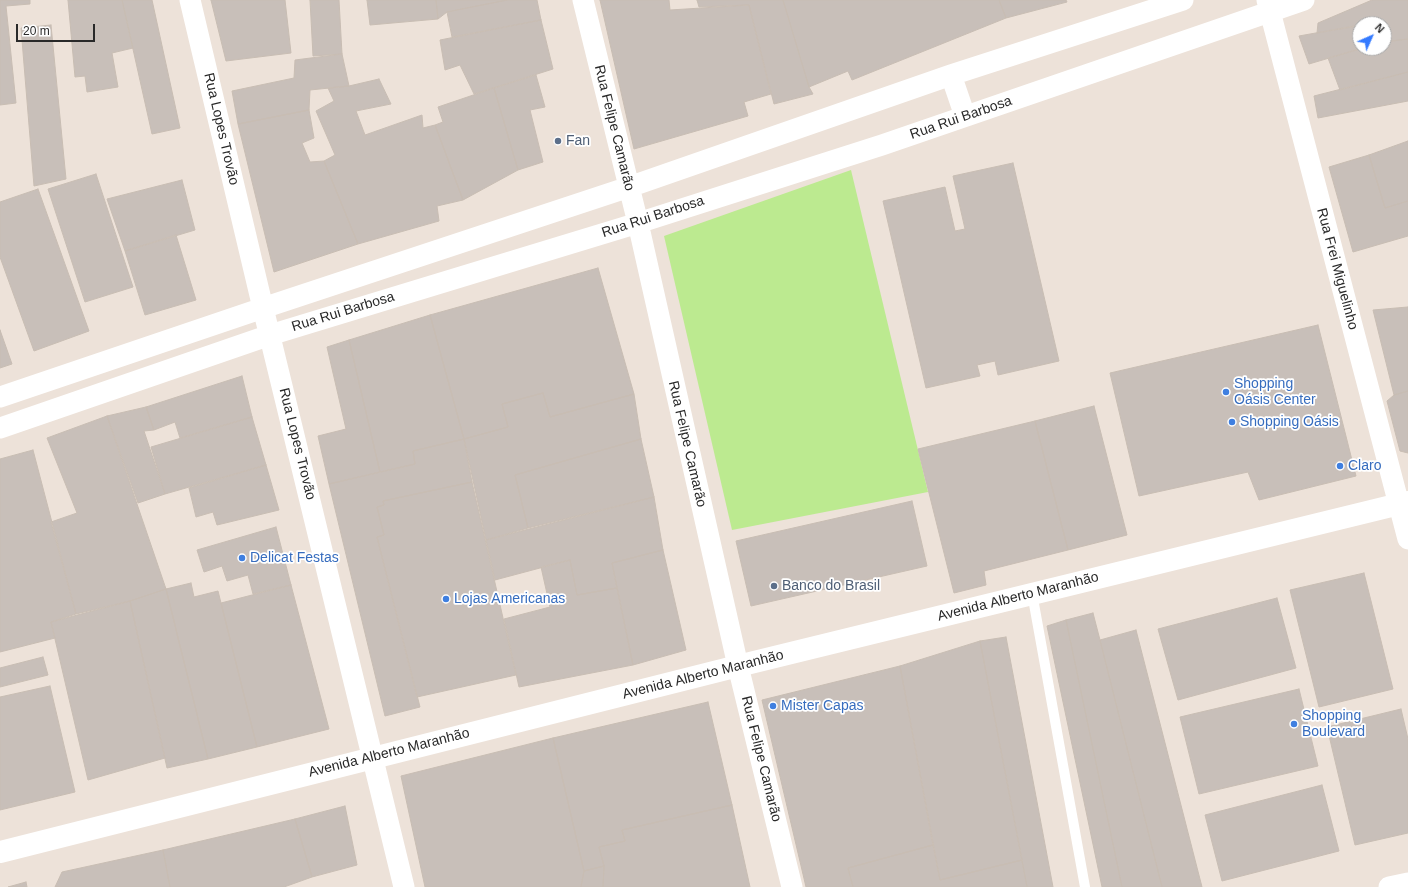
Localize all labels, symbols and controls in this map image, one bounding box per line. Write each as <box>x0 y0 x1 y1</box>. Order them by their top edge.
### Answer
scale bar <box>18 16 97 42</box>
north arrow <box>1352 16 1392 56</box>
text: N <box>1373 21 1387 35</box>
text: 20 m <box>23 24 50 38</box>
street label: Rua Felipe Camarão <box>590 63 638 193</box>
street label: Rua Lopes Trovão <box>200 71 242 187</box>
street label: Rua Rui Barbosa <box>908 93 1014 143</box>
place label: Fan <box>566 133 590 149</box>
marker: Fan <box>553 136 563 146</box>
street label: Rua Rui Barbosa <box>600 193 706 241</box>
street label: Rua Frei Miguelinho <box>1313 206 1361 332</box>
street label: Rua Rui Barbosa <box>290 288 396 336</box>
place label: Shopping Oásis Center <box>1234 376 1316 408</box>
street label: Rua Felipe Camarão <box>664 379 710 509</box>
street label: Rua Lopes Trovão <box>275 386 319 502</box>
marker: Shopping Oásis Center <box>1221 387 1231 397</box>
place label: Shopping Oásis <box>1240 414 1339 430</box>
marker: Shopping Oásis <box>1227 417 1237 427</box>
place label: Claro <box>1348 458 1381 474</box>
marker: Claro <box>1335 461 1345 471</box>
place label: Delicat Festas <box>250 550 339 566</box>
marker: Delicat Festas <box>237 553 247 563</box>
street label: Avenida Alberto Maranhão <box>936 569 1100 625</box>
place label: Banco do Brasil <box>782 578 880 594</box>
marker: Banco do Brasil <box>769 581 779 591</box>
place label: Lojas Americanas <box>454 591 565 607</box>
marker: Lojas Americanas <box>441 594 451 604</box>
street label: Avenida Alberto Maranhão <box>621 647 785 703</box>
street label: Rua Felipe Camarão <box>737 694 785 824</box>
place label: Mister Capas <box>781 698 863 714</box>
marker: Mister Capas <box>768 701 778 711</box>
place label: Shopping Boulevard <box>1302 708 1365 740</box>
marker: Shopping Boulevard <box>1289 719 1299 729</box>
street label: Avenida Alberto Maranhão <box>307 725 471 781</box>

